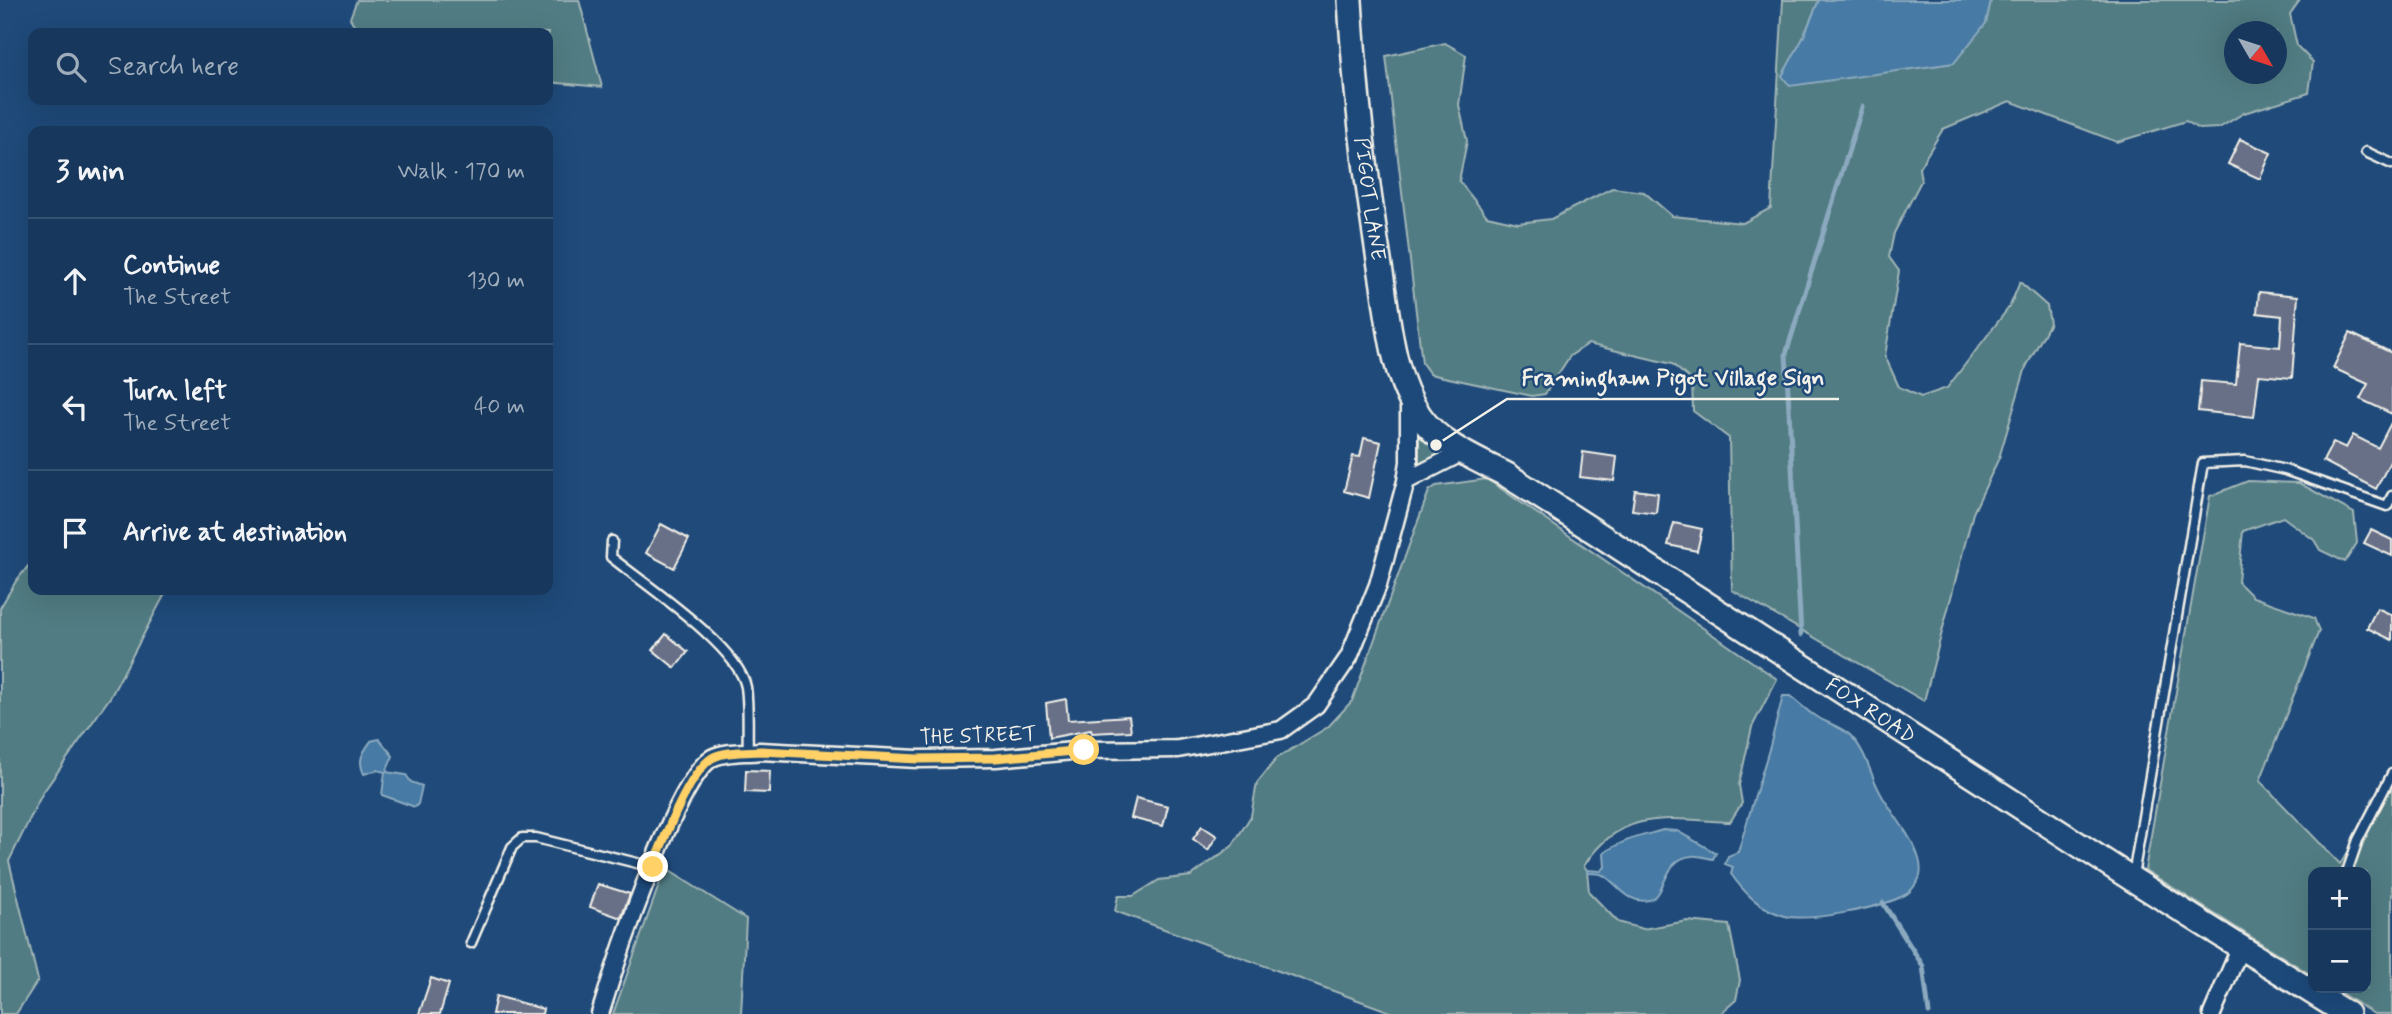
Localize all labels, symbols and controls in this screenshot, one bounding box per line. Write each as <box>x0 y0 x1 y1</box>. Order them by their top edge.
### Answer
north arrow <box>2224 21 2287 84</box>
search box <box>28 28 553 105</box>
icon: search <box>52 48 90 86</box>
text: Search here <box>108 50 239 84</box>
street label: PIGOT LANE <box>1347 136 1392 263</box>
text: 3 min <box>56 152 125 191</box>
text: Walk · 170 m <box>397 157 525 187</box>
text: Continue <box>123 249 220 283</box>
icon: ahead <box>56 262 94 300</box>
text: 130 m <box>467 266 525 296</box>
text: The Street <box>123 283 231 313</box>
callout: Framingham Pigot Village Sign <box>1507 355 1839 399</box>
text: Framingham Pigot Village Sign <box>1521 364 1825 397</box>
text: Turn left <box>123 375 227 409</box>
icon: left <box>56 388 94 426</box>
text: 40 m <box>474 392 525 422</box>
text: The Street <box>123 409 231 439</box>
icon: arrive <box>56 514 94 552</box>
text: Arrive at destination <box>123 516 347 550</box>
street label: FOX ROAD <box>1820 672 1921 751</box>
street label: THE STREET <box>919 720 1037 752</box>
route start <box>1068 734 1099 765</box>
route end <box>637 851 668 882</box>
map controls <box>2308 867 2371 993</box>
button: + <box>2308 867 2371 930</box>
button: − <box>2308 930 2371 993</box>

